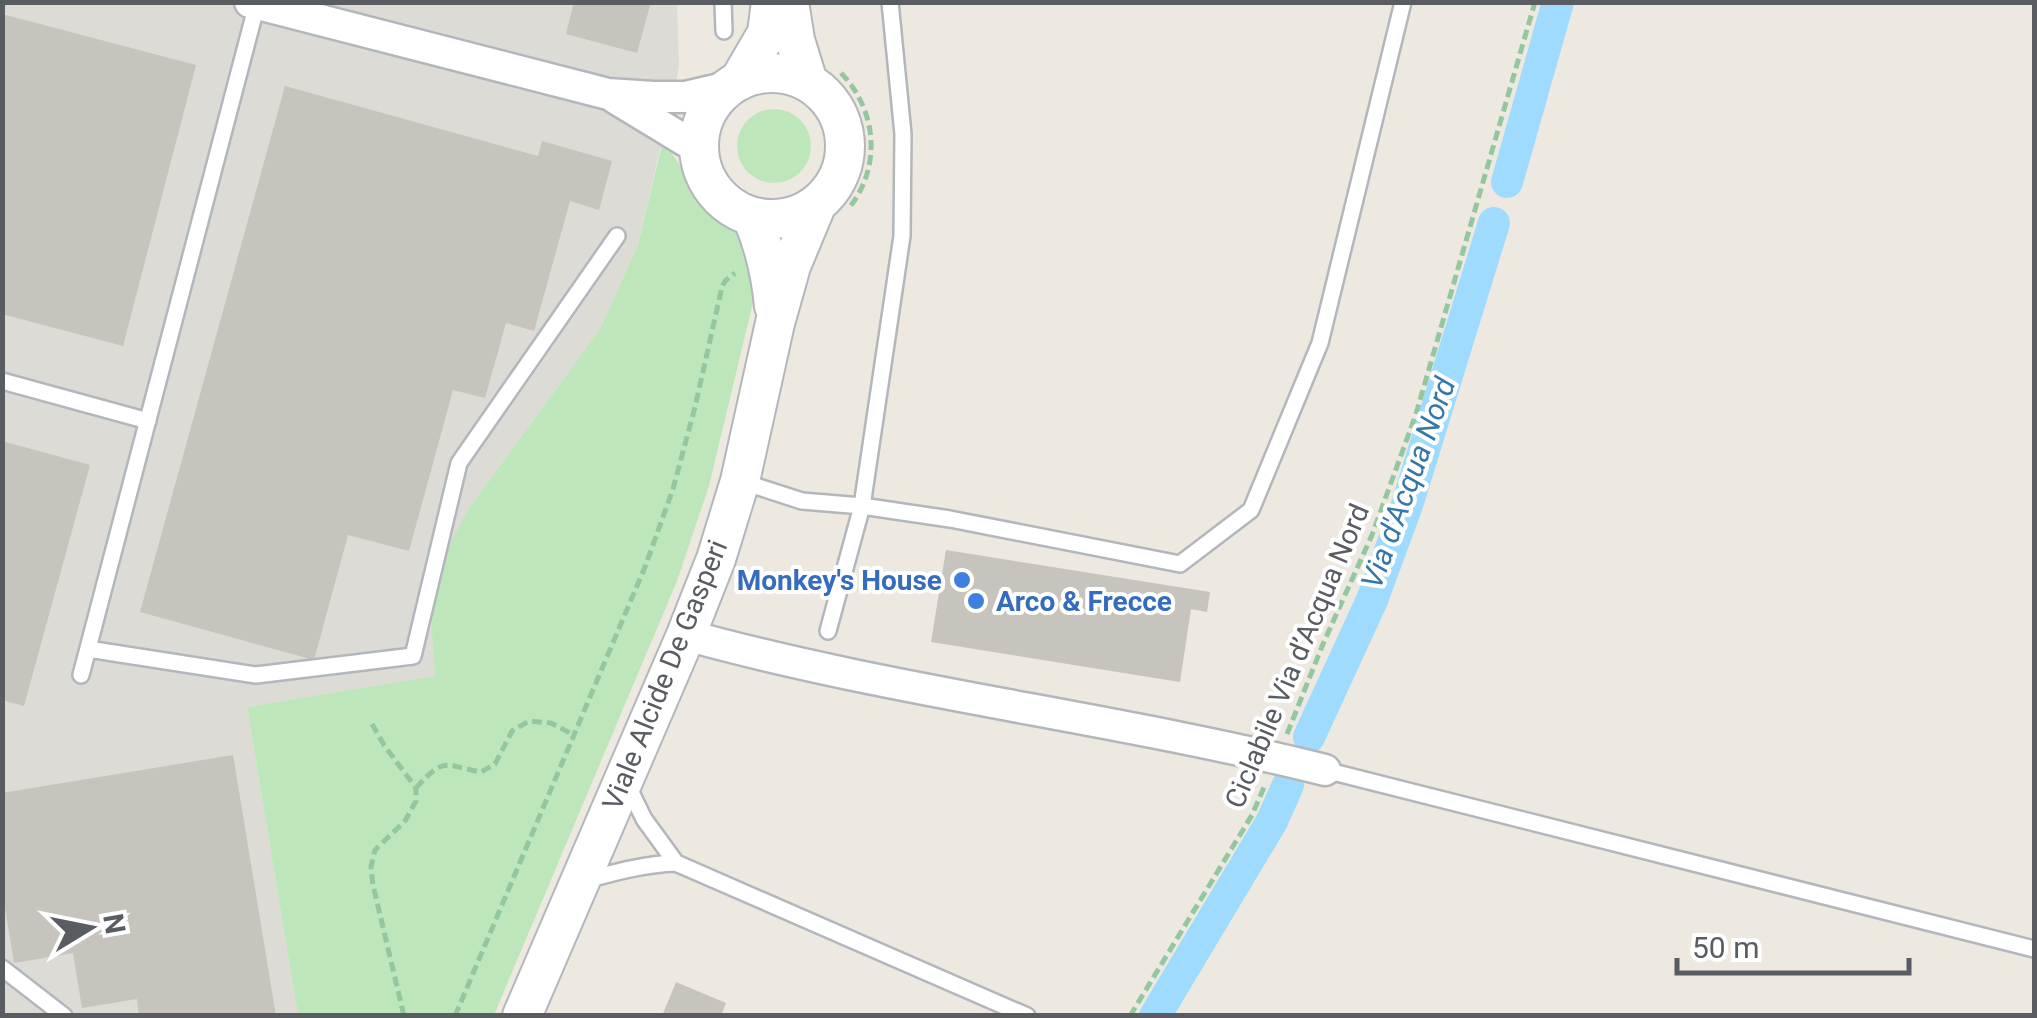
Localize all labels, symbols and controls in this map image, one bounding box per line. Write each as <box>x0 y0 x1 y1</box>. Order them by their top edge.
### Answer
water label: Via d'Acqua Nord <box>1354 372 1463 593</box>
street label: Ciclabile Via d’Acqua Nord <box>1218 499 1376 813</box>
street label: Viale Alcide De Gasperi <box>596 535 734 815</box>
place label: Monkey's House <box>737 564 942 597</box>
marker: Monkey's House <box>951 569 973 591</box>
place label: Arco & Frecce <box>996 585 1172 618</box>
marker: Arco & Frecce <box>965 590 987 612</box>
north arrow <box>40 878 140 978</box>
text: N <box>96 911 132 936</box>
scale bar <box>1677 913 1910 975</box>
text: 50 m <box>1692 930 1759 965</box>

